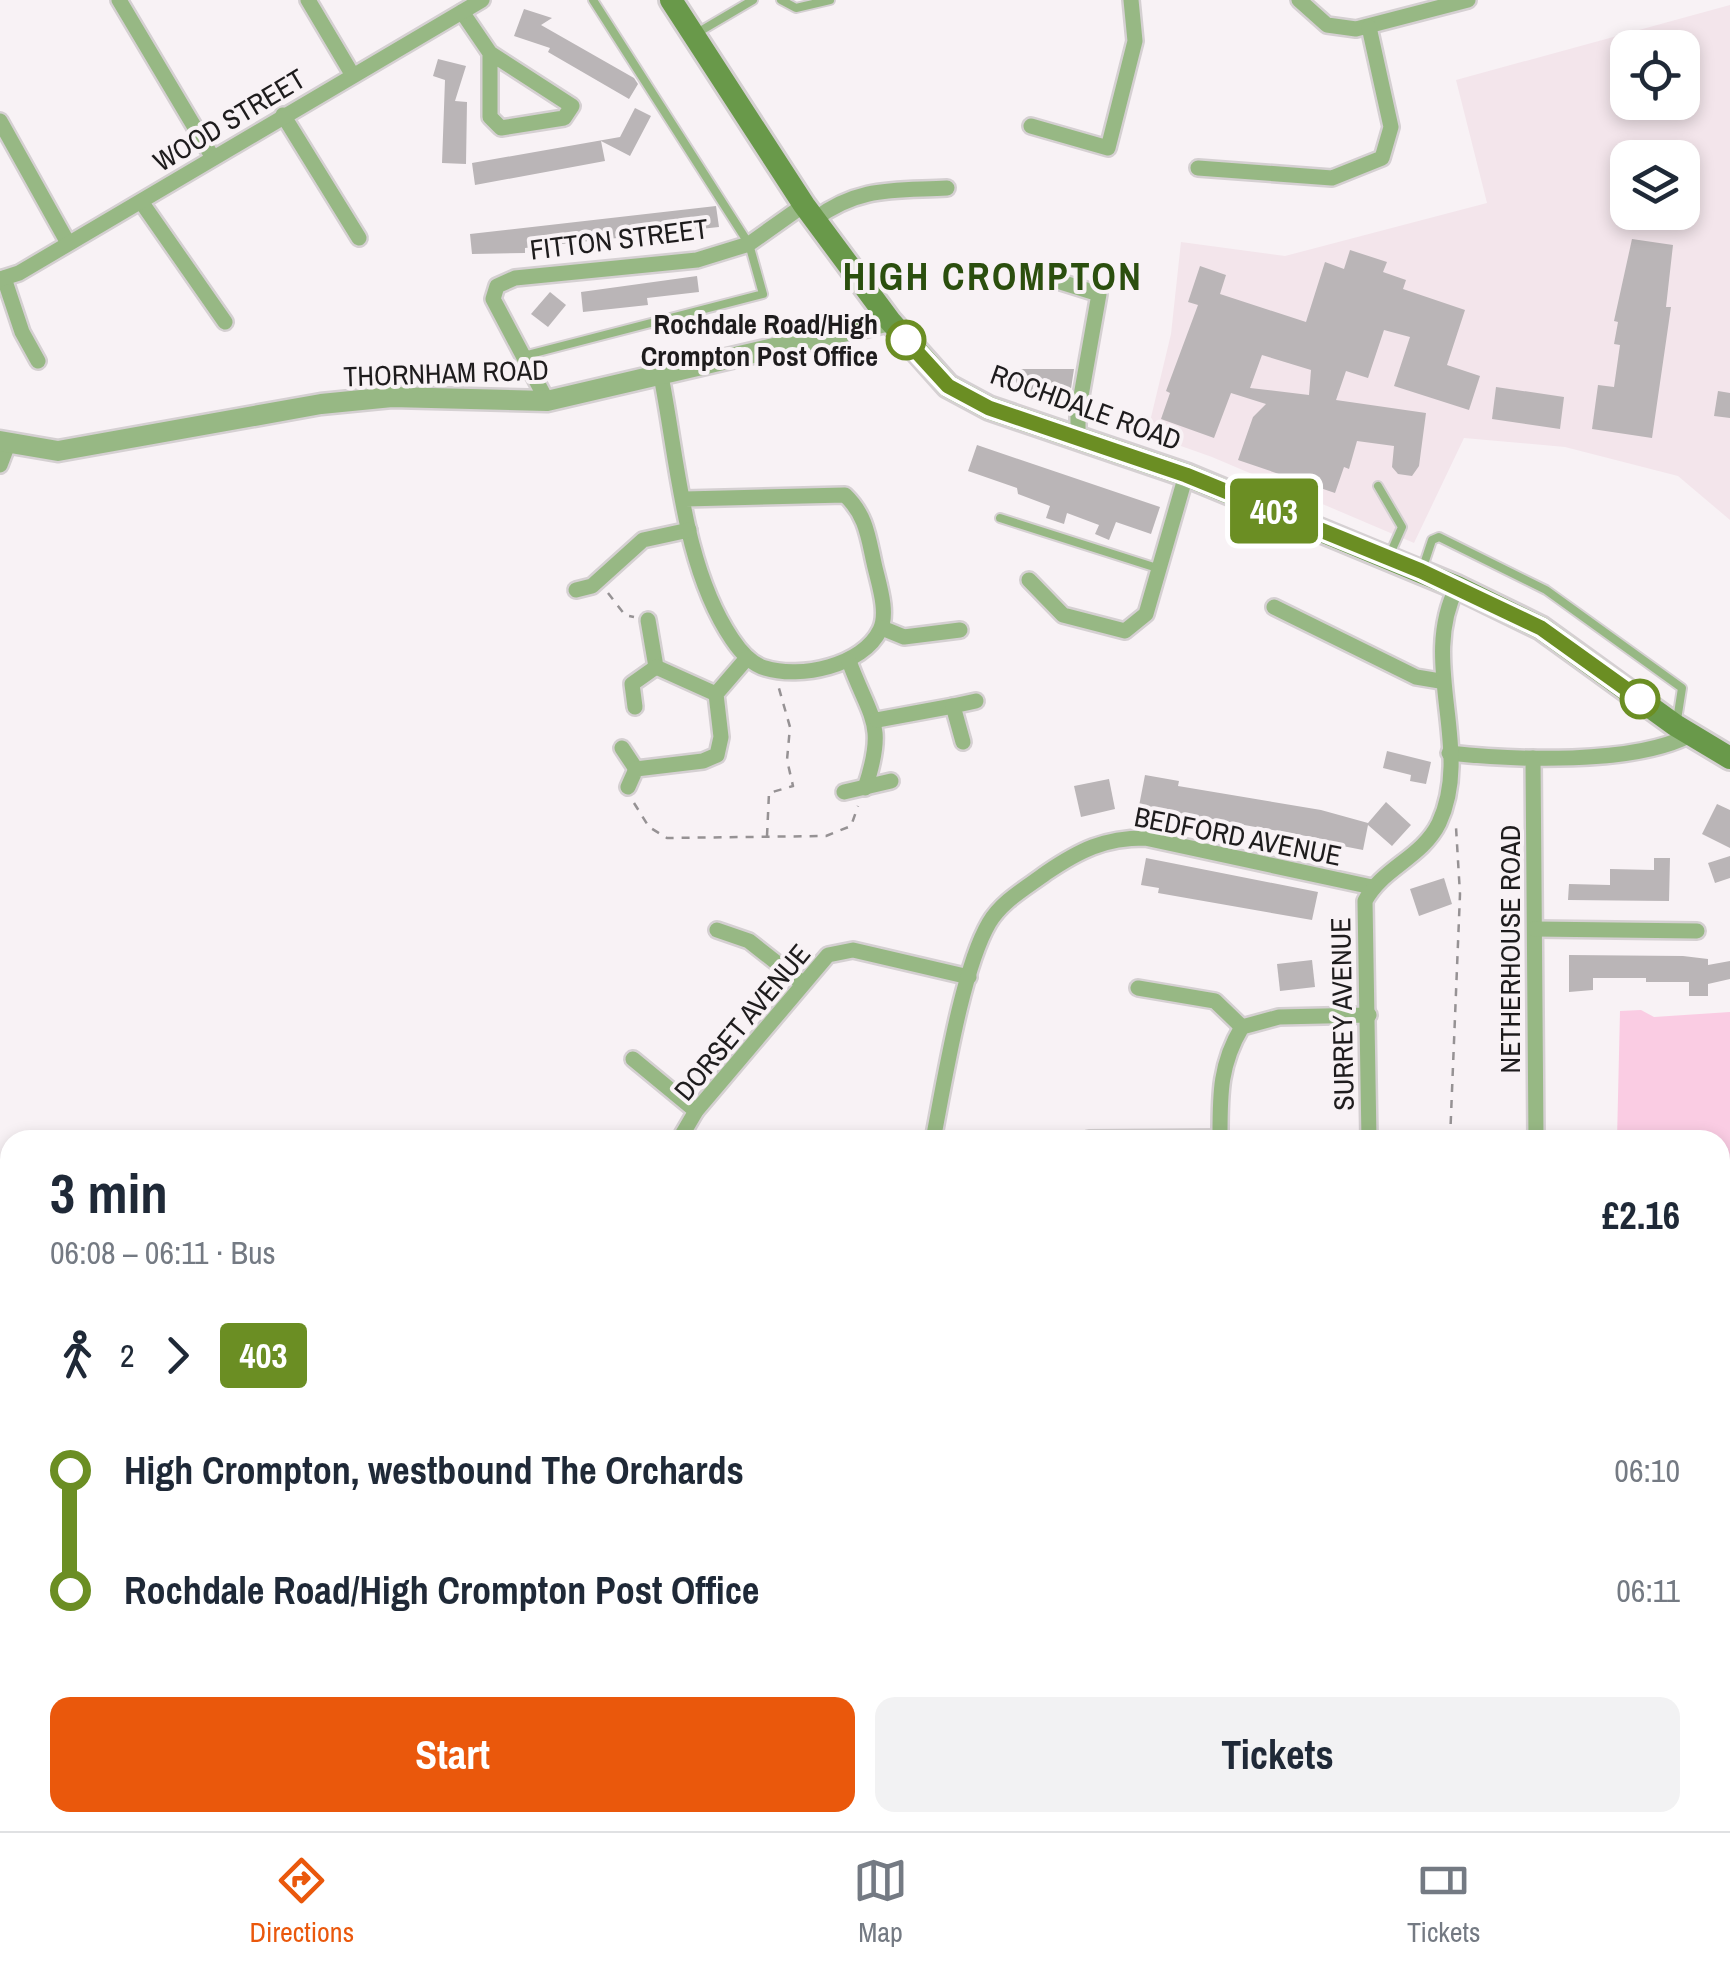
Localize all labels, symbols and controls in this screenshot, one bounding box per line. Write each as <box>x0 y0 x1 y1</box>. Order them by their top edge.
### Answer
map controls <box>1610 30 1700 230</box>
button: locate <box>1610 30 1700 120</box>
street label: WOOD STREET <box>146 60 312 180</box>
button: layers <box>1610 140 1700 230</box>
street label: FITTON STREET <box>528 209 710 269</box>
district label: HIGH CROMPTON <box>843 251 1143 302</box>
place label: Rochdale Road/High Crompton Post Office <box>641 305 878 375</box>
marker: Rochdale Road/High Crompton Post Office <box>887 321 925 359</box>
street label: THORNHAM ROAD <box>343 350 549 396</box>
street label: ROCHDALE ROAD <box>985 355 1187 459</box>
line badge: 403 <box>1216 478 1332 544</box>
text: 403 <box>1250 488 1298 535</box>
unlabelled marker <box>1621 680 1659 718</box>
street label: BEDFORD AVENUE <box>1131 797 1345 875</box>
street label: NETHERHOUSE ROAD <box>1491 825 1529 1073</box>
street label: SURREY AVENUE <box>1321 917 1363 1111</box>
street label: DORSET AVENUE <box>665 936 819 1108</box>
text: 3 min <box>50 1156 168 1230</box>
text: £2.16 <box>1602 1190 1680 1241</box>
text: 06:08 – 06:11 · Bus <box>50 1231 276 1274</box>
icon: walk <box>50 1328 105 1383</box>
icon: forward <box>150 1328 205 1383</box>
text: 403 <box>240 1332 287 1379</box>
text: 2 <box>120 1334 135 1377</box>
text: High Crompton, westbound The Orchards <box>124 1445 744 1496</box>
text: 06:10 <box>1614 1449 1680 1492</box>
text: Rochdale Road/High Crompton Post Office <box>124 1565 759 1616</box>
text: 06:11 <box>1616 1569 1680 1612</box>
button: Start <box>50 1697 855 1812</box>
button: Tickets <box>875 1697 1680 1812</box>
tab: Directions <box>249 1853 354 1951</box>
tab: Map <box>853 1853 908 1951</box>
tab: Tickets <box>1407 1853 1481 1951</box>

